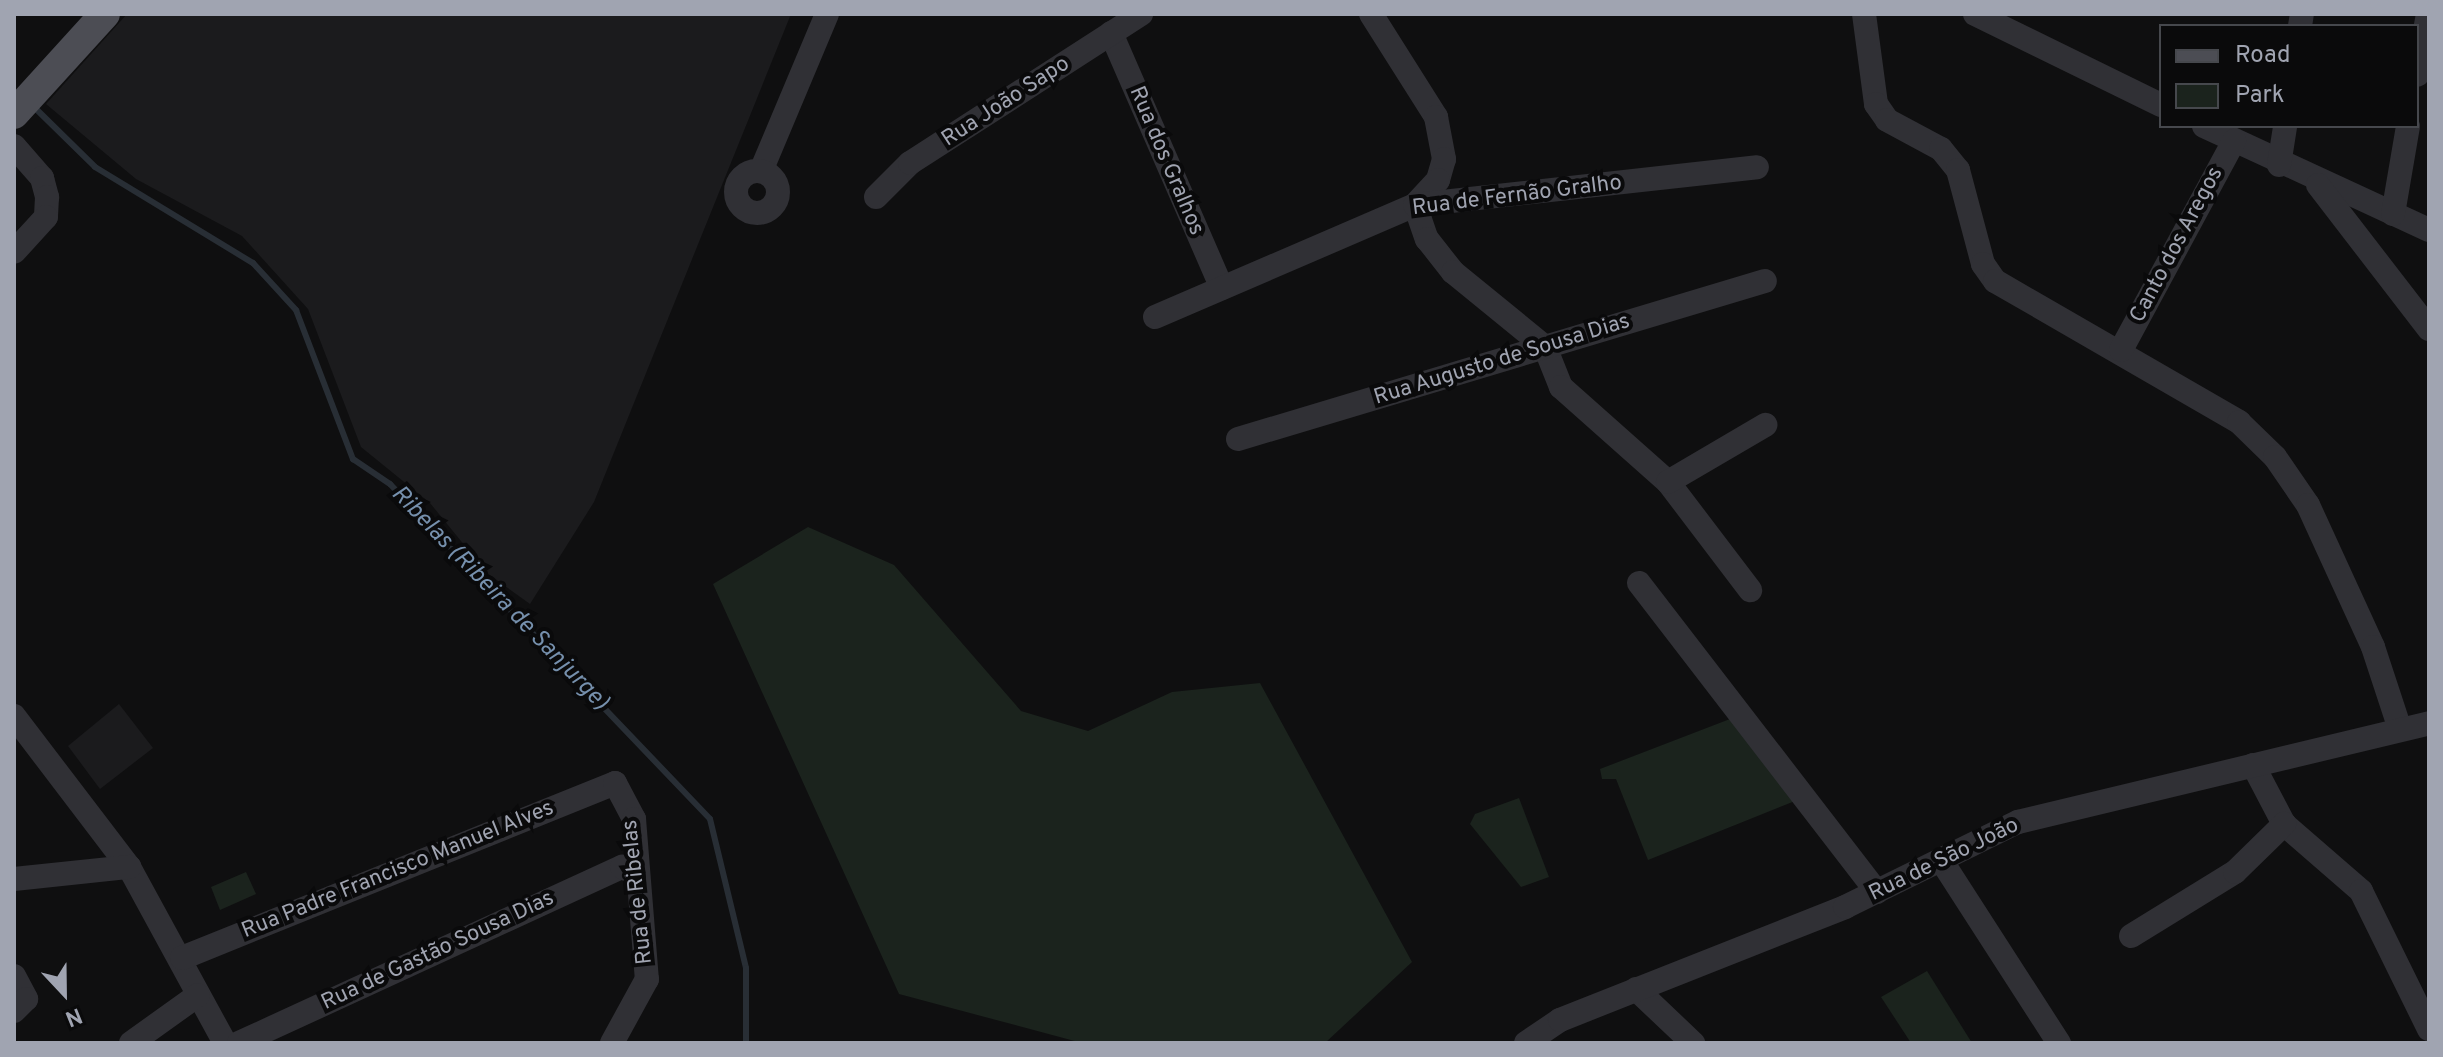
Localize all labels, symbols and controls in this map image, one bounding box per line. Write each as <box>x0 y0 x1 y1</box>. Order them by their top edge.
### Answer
legend <box>2159 24 2419 128</box>
text: Road <box>2235 41 2291 71</box>
street label: Rua João Sapo <box>937 51 1075 153</box>
text: Park <box>2235 81 2285 111</box>
street label: Rua dos Gralhos <box>1123 83 1209 239</box>
street label: Canto dos Aregos <box>2125 162 2229 328</box>
street label: Rua de Fernão Gralho <box>1411 170 1623 222</box>
street label: Rua Augusto de Sousa Dias <box>1370 308 1634 412</box>
water label: Ribelas (Ribeira de Sanjurge) <box>384 481 614 717</box>
street label: Rua Padre Francisco Manuel Alves <box>238 795 558 945</box>
street label: Rua de São João <box>1865 812 2023 908</box>
street label: Rua de Ribelas <box>617 818 659 966</box>
street label: Rua de Gastão Sousa Dias <box>317 885 559 1017</box>
north arrow <box>24 953 104 1033</box>
text: N <box>61 1000 86 1031</box>

